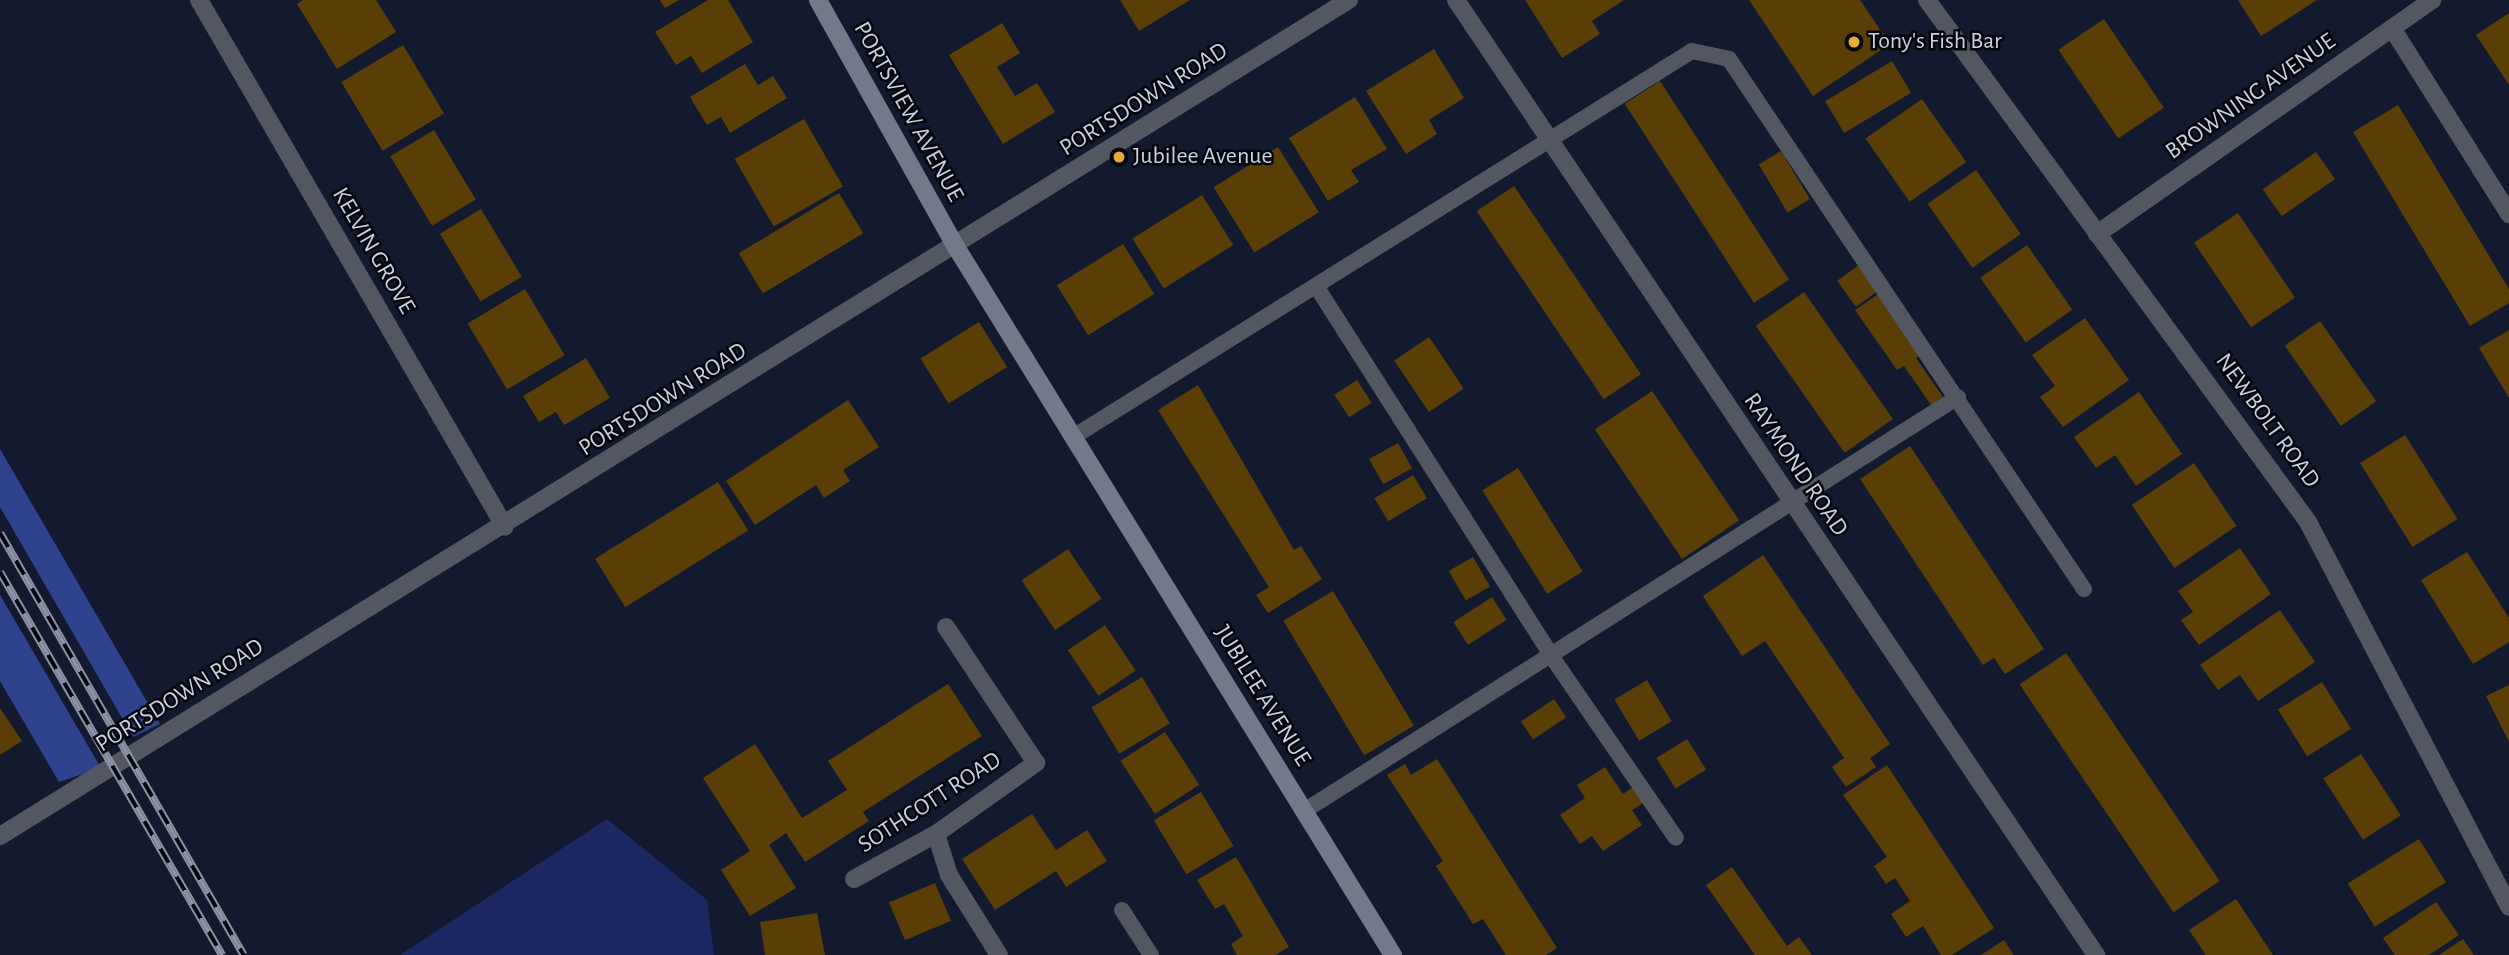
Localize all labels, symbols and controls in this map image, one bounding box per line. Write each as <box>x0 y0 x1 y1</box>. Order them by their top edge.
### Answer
street label: PORTSVIEW AVENUE <box>847 17 969 207</box>
place label: Tony's Fish Bar <box>1868 28 2002 56</box>
street label: BROWNING AVENUE <box>2160 28 2342 166</box>
marker: Tony's Fish Bar <box>1846 34 1862 50</box>
street label: PORTSDOWN ROAD <box>1055 37 1233 163</box>
place label: Jubilee Avenue <box>1133 143 1273 171</box>
marker: Jubilee Avenue <box>1111 149 1127 165</box>
street label: KELVIN GROVE <box>325 183 421 319</box>
street label: PORTSDOWN ROAD <box>574 337 752 463</box>
street label: NEWBOLT ROAD <box>2209 348 2325 494</box>
street label: RAYMOND ROAD <box>1737 388 1853 542</box>
street label: JUBILEE AVENUE <box>1207 620 1317 772</box>
street label: PORTSDOWN ROAD <box>91 633 269 759</box>
street label: SOTHCOTT ROAD <box>853 746 1007 860</box>

